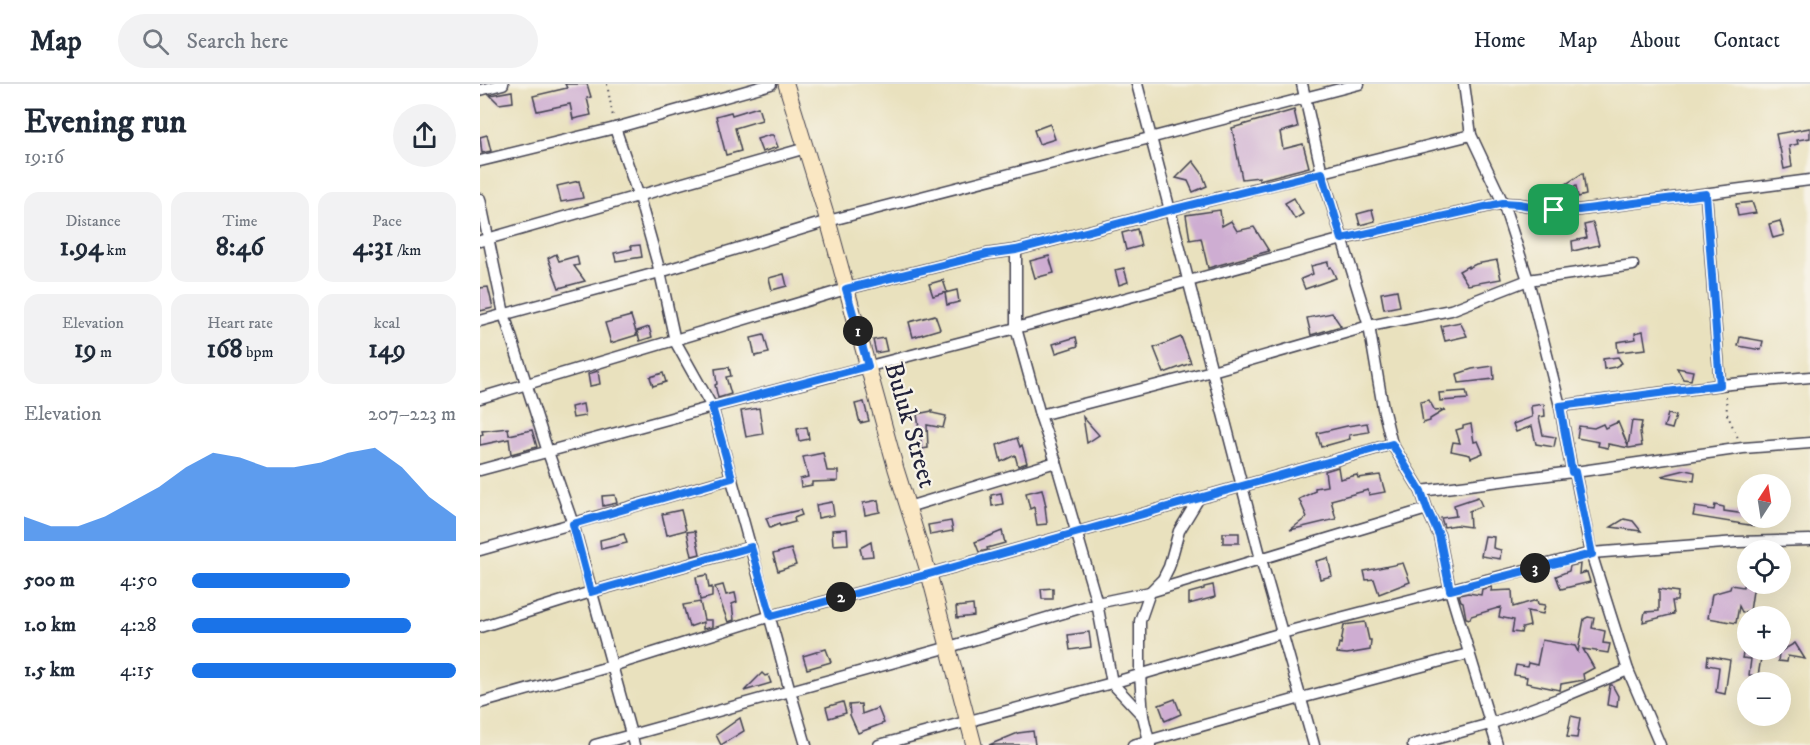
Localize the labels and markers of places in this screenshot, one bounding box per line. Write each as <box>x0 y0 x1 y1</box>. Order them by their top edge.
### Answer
pin <box>1528 184 1579 235</box>
pin: 1 <box>843 316 873 346</box>
pin: 3 <box>1520 553 1550 583</box>
pin: 2 <box>826 582 856 612</box>

